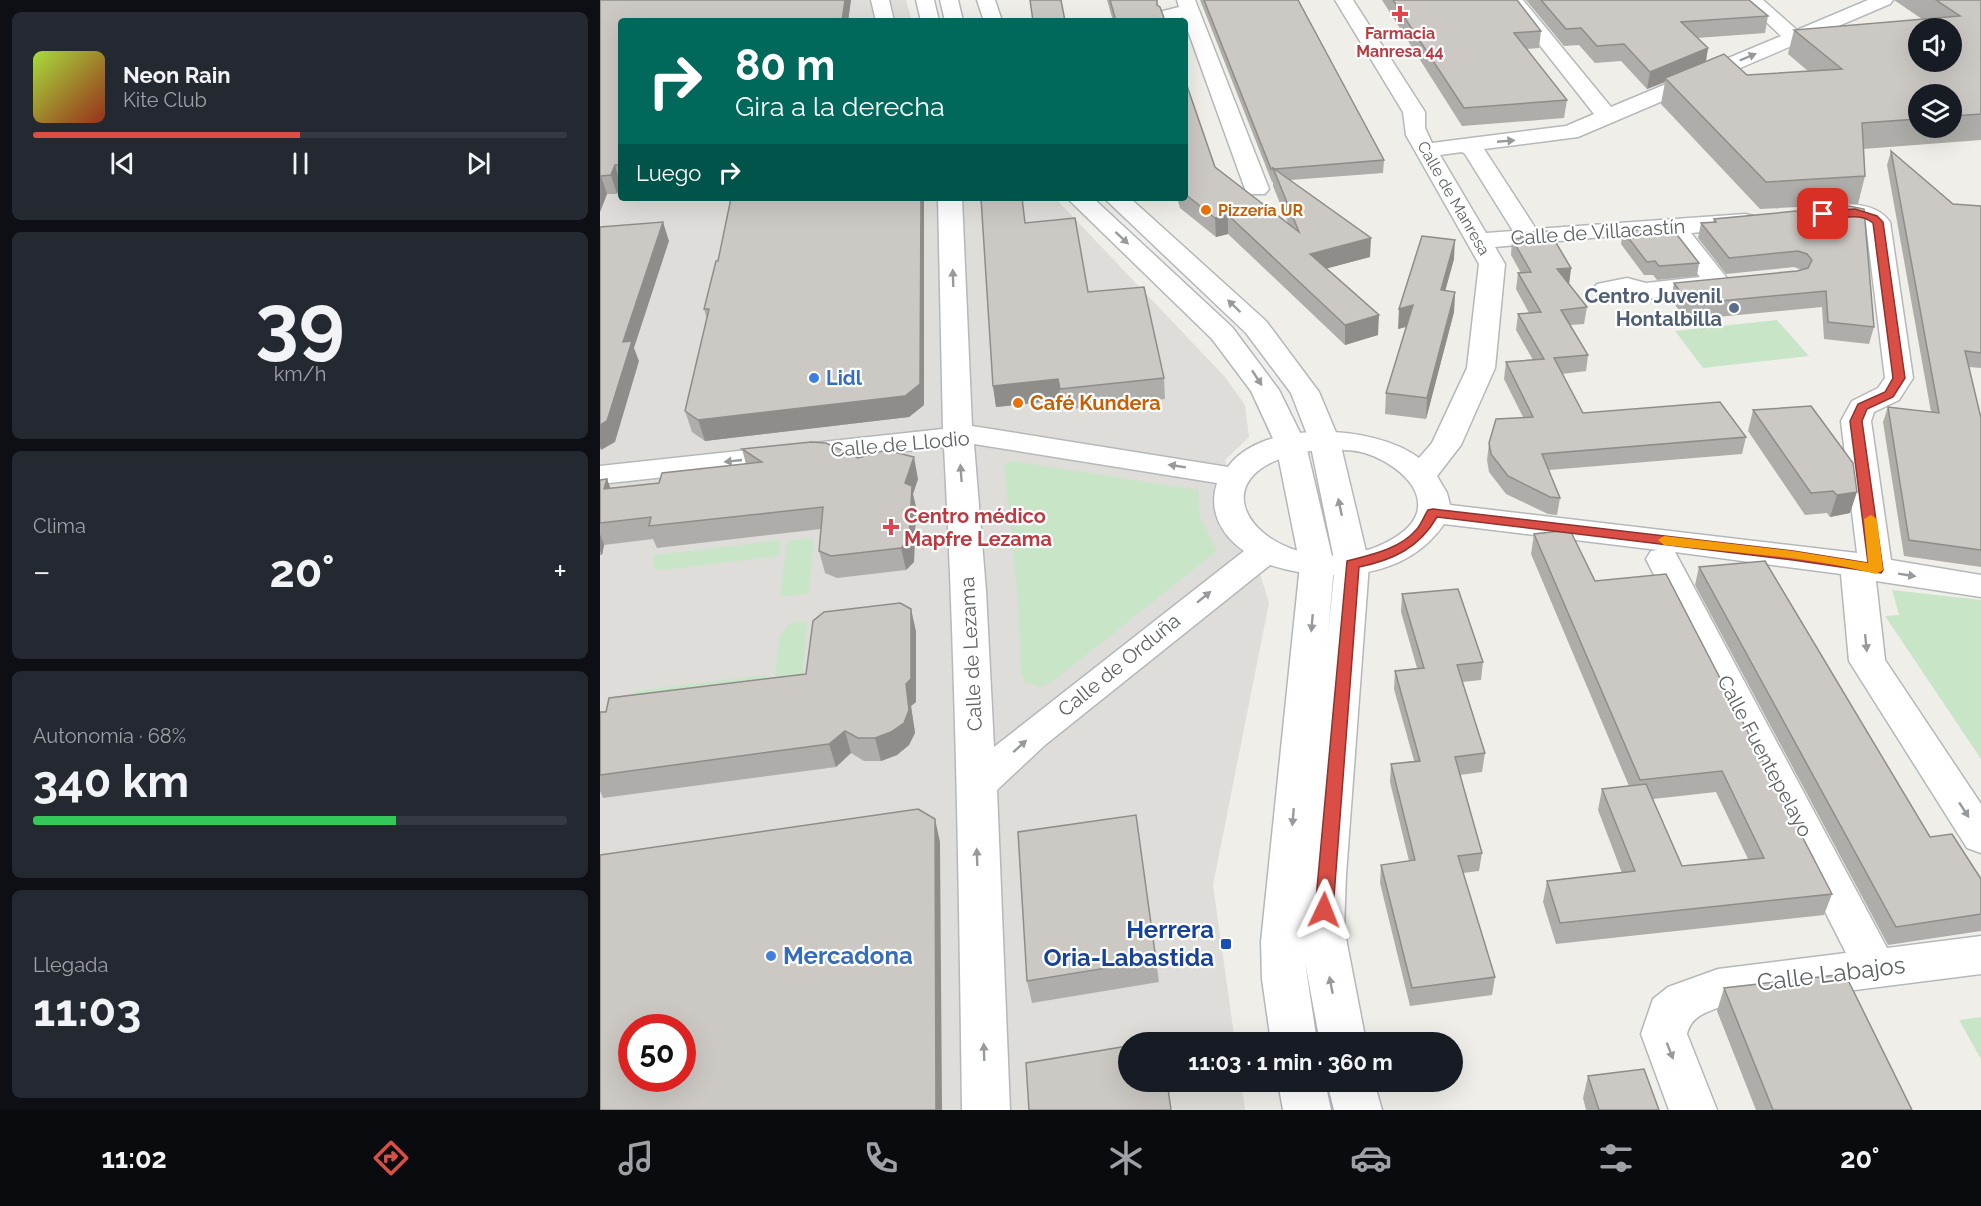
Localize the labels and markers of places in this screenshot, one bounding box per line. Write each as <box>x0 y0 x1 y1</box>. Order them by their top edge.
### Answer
marker: Farmacia Manresa 44 <box>1393 7 1407 21</box>
place label: Farmacia Manresa 44 <box>1356 24 1444 61</box>
pin <box>1797 188 1848 239</box>
place label: Pizzería UR <box>1218 201 1304 220</box>
marker: Pizzería UR <box>1199 203 1213 217</box>
place label: Centro Juvenil Hontalbilla <box>1585 284 1723 331</box>
marker: Centro Juvenil Hontalbilla <box>1727 301 1741 315</box>
place label: Lidl <box>826 366 863 390</box>
marker: Lidl <box>807 371 821 385</box>
place label: Café Kundera <box>1030 391 1161 415</box>
marker: Café Kundera <box>1011 396 1025 410</box>
place label: Centro médico Mapfre Lezama <box>904 504 1052 551</box>
marker: Centro médico Mapfre Lezama <box>882 518 900 536</box>
place label: Herrera Oria-Labastida <box>1044 915 1214 972</box>
marker: Herrera Oria-Labastida <box>1219 937 1233 951</box>
place label: Mercadona <box>783 941 913 970</box>
marker: Mercadona <box>764 949 778 963</box>

